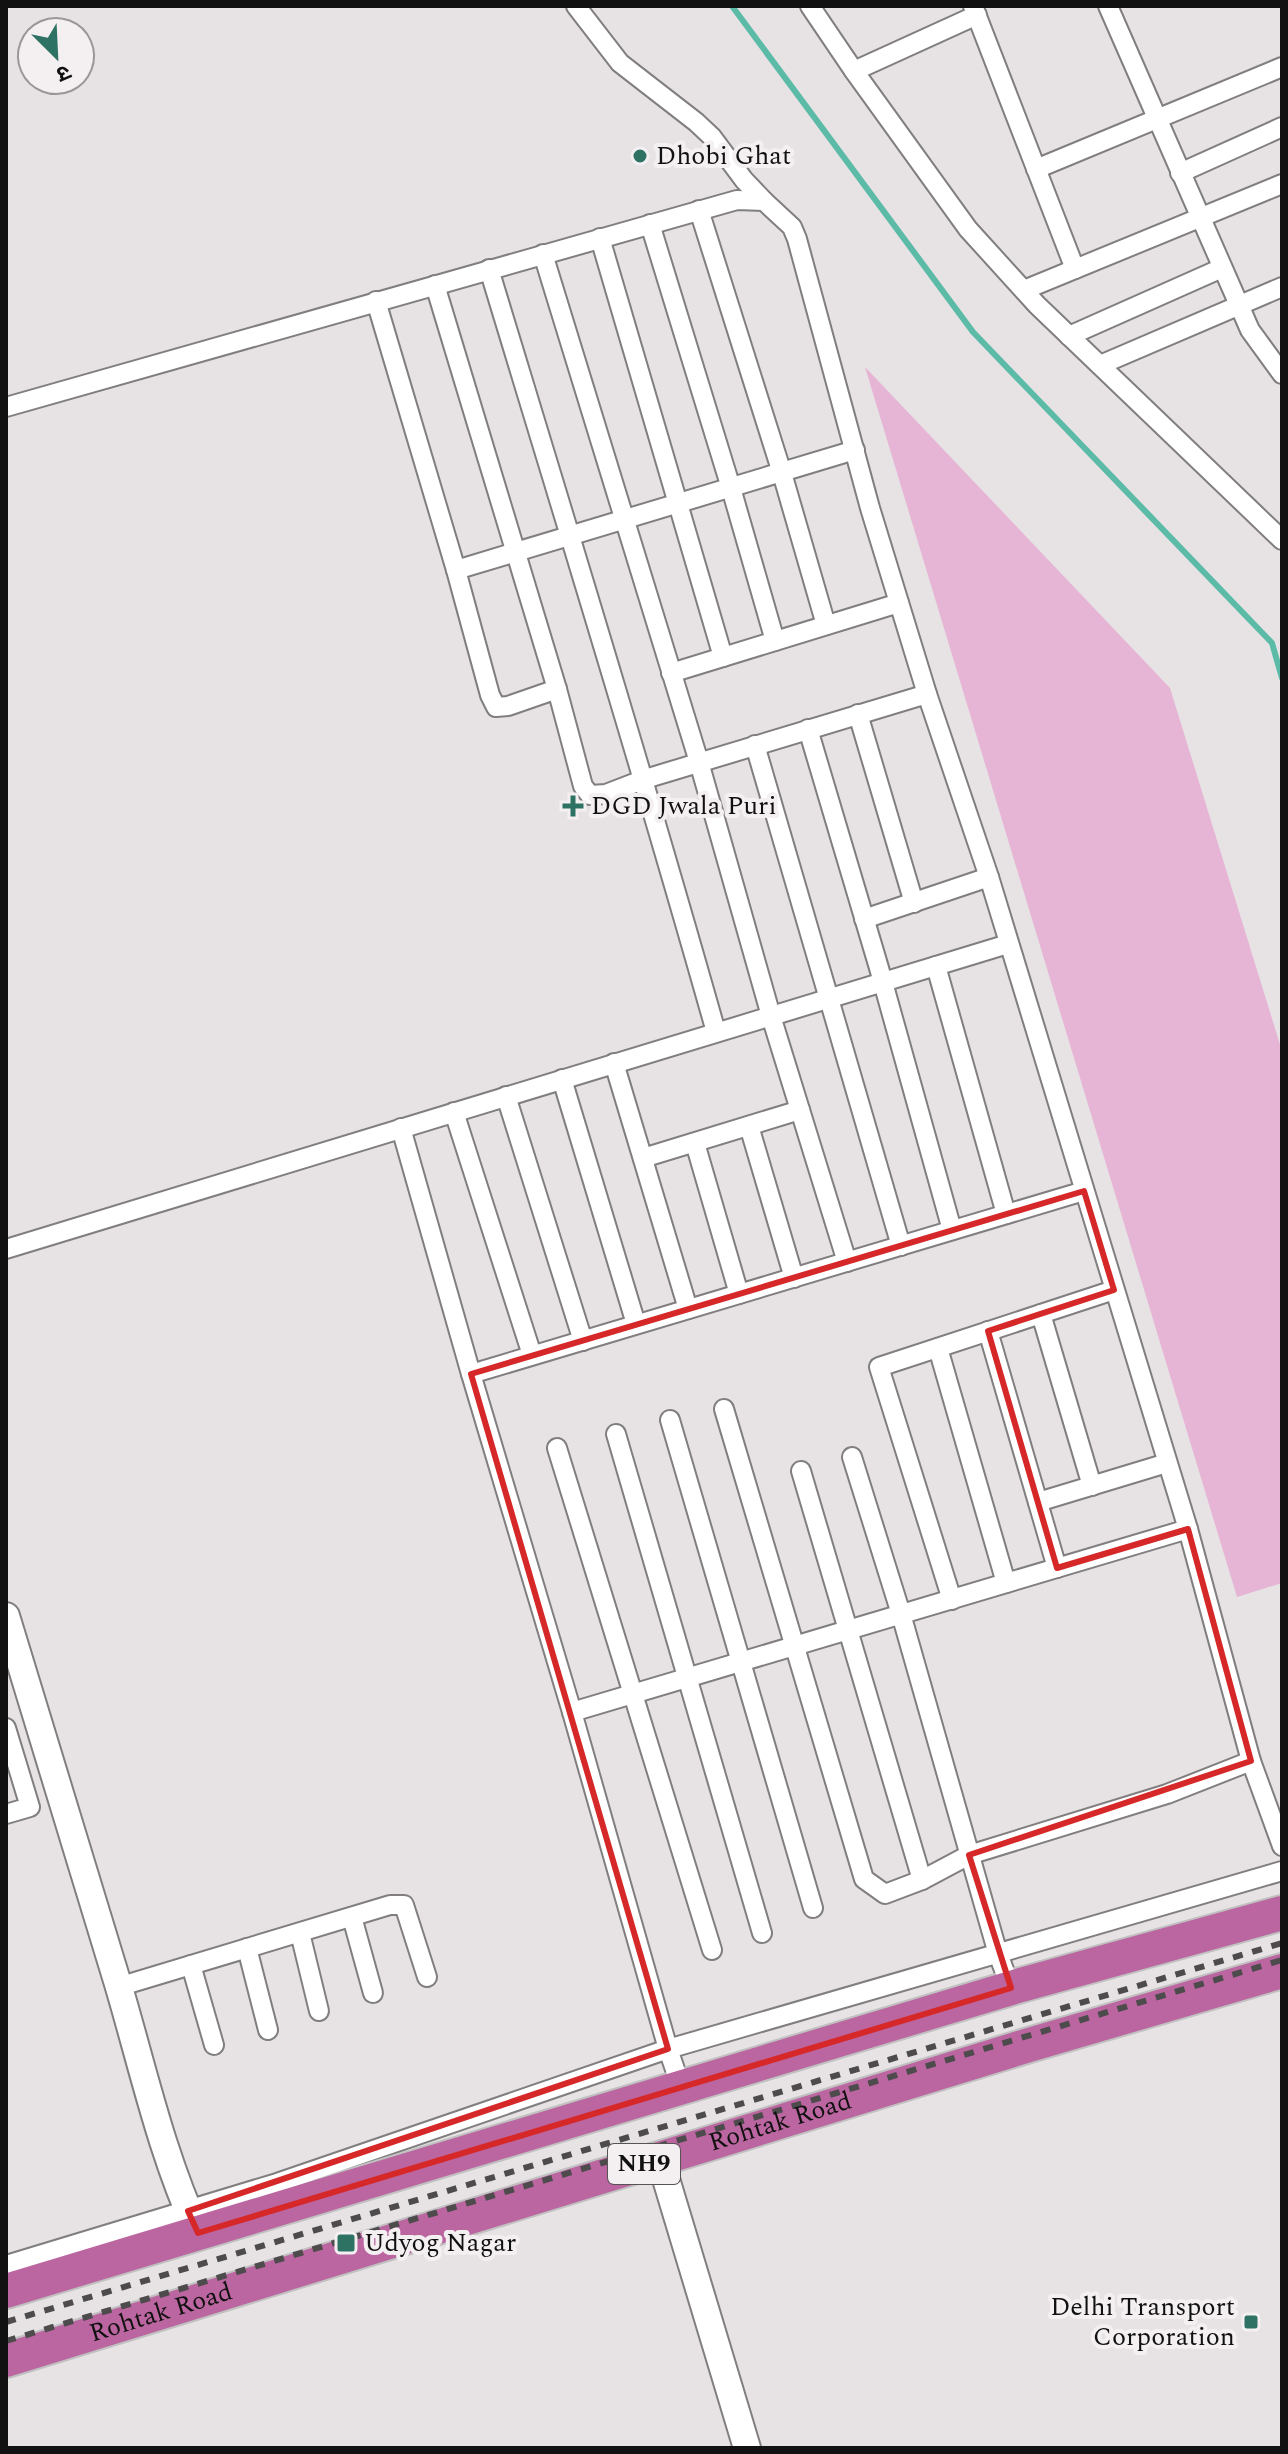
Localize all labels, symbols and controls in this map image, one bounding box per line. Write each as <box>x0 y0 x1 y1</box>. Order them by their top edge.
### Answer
north arrow <box>16 16 96 96</box>
text: उ <box>50 55 76 91</box>
place label: Dhobi Ghat <box>656 136 791 176</box>
marker: Dhobi Ghat <box>631 147 649 165</box>
place label: DGD Jwala Puri <box>591 786 777 826</box>
marker: DGD Jwala Puri <box>562 795 584 817</box>
street label: Rohtak Road <box>704 2081 857 2162</box>
road number: NH9 <box>608 2144 680 2184</box>
place label: Udyog Nagar <box>364 2223 516 2263</box>
marker: Udyog Nagar <box>335 2232 357 2254</box>
street label: Rohtak Road <box>84 2271 237 2353</box>
place label: Delhi Transport Corporation <box>1050 2287 1235 2357</box>
marker: Delhi Transport Corporation <box>1242 2313 1260 2331</box>

